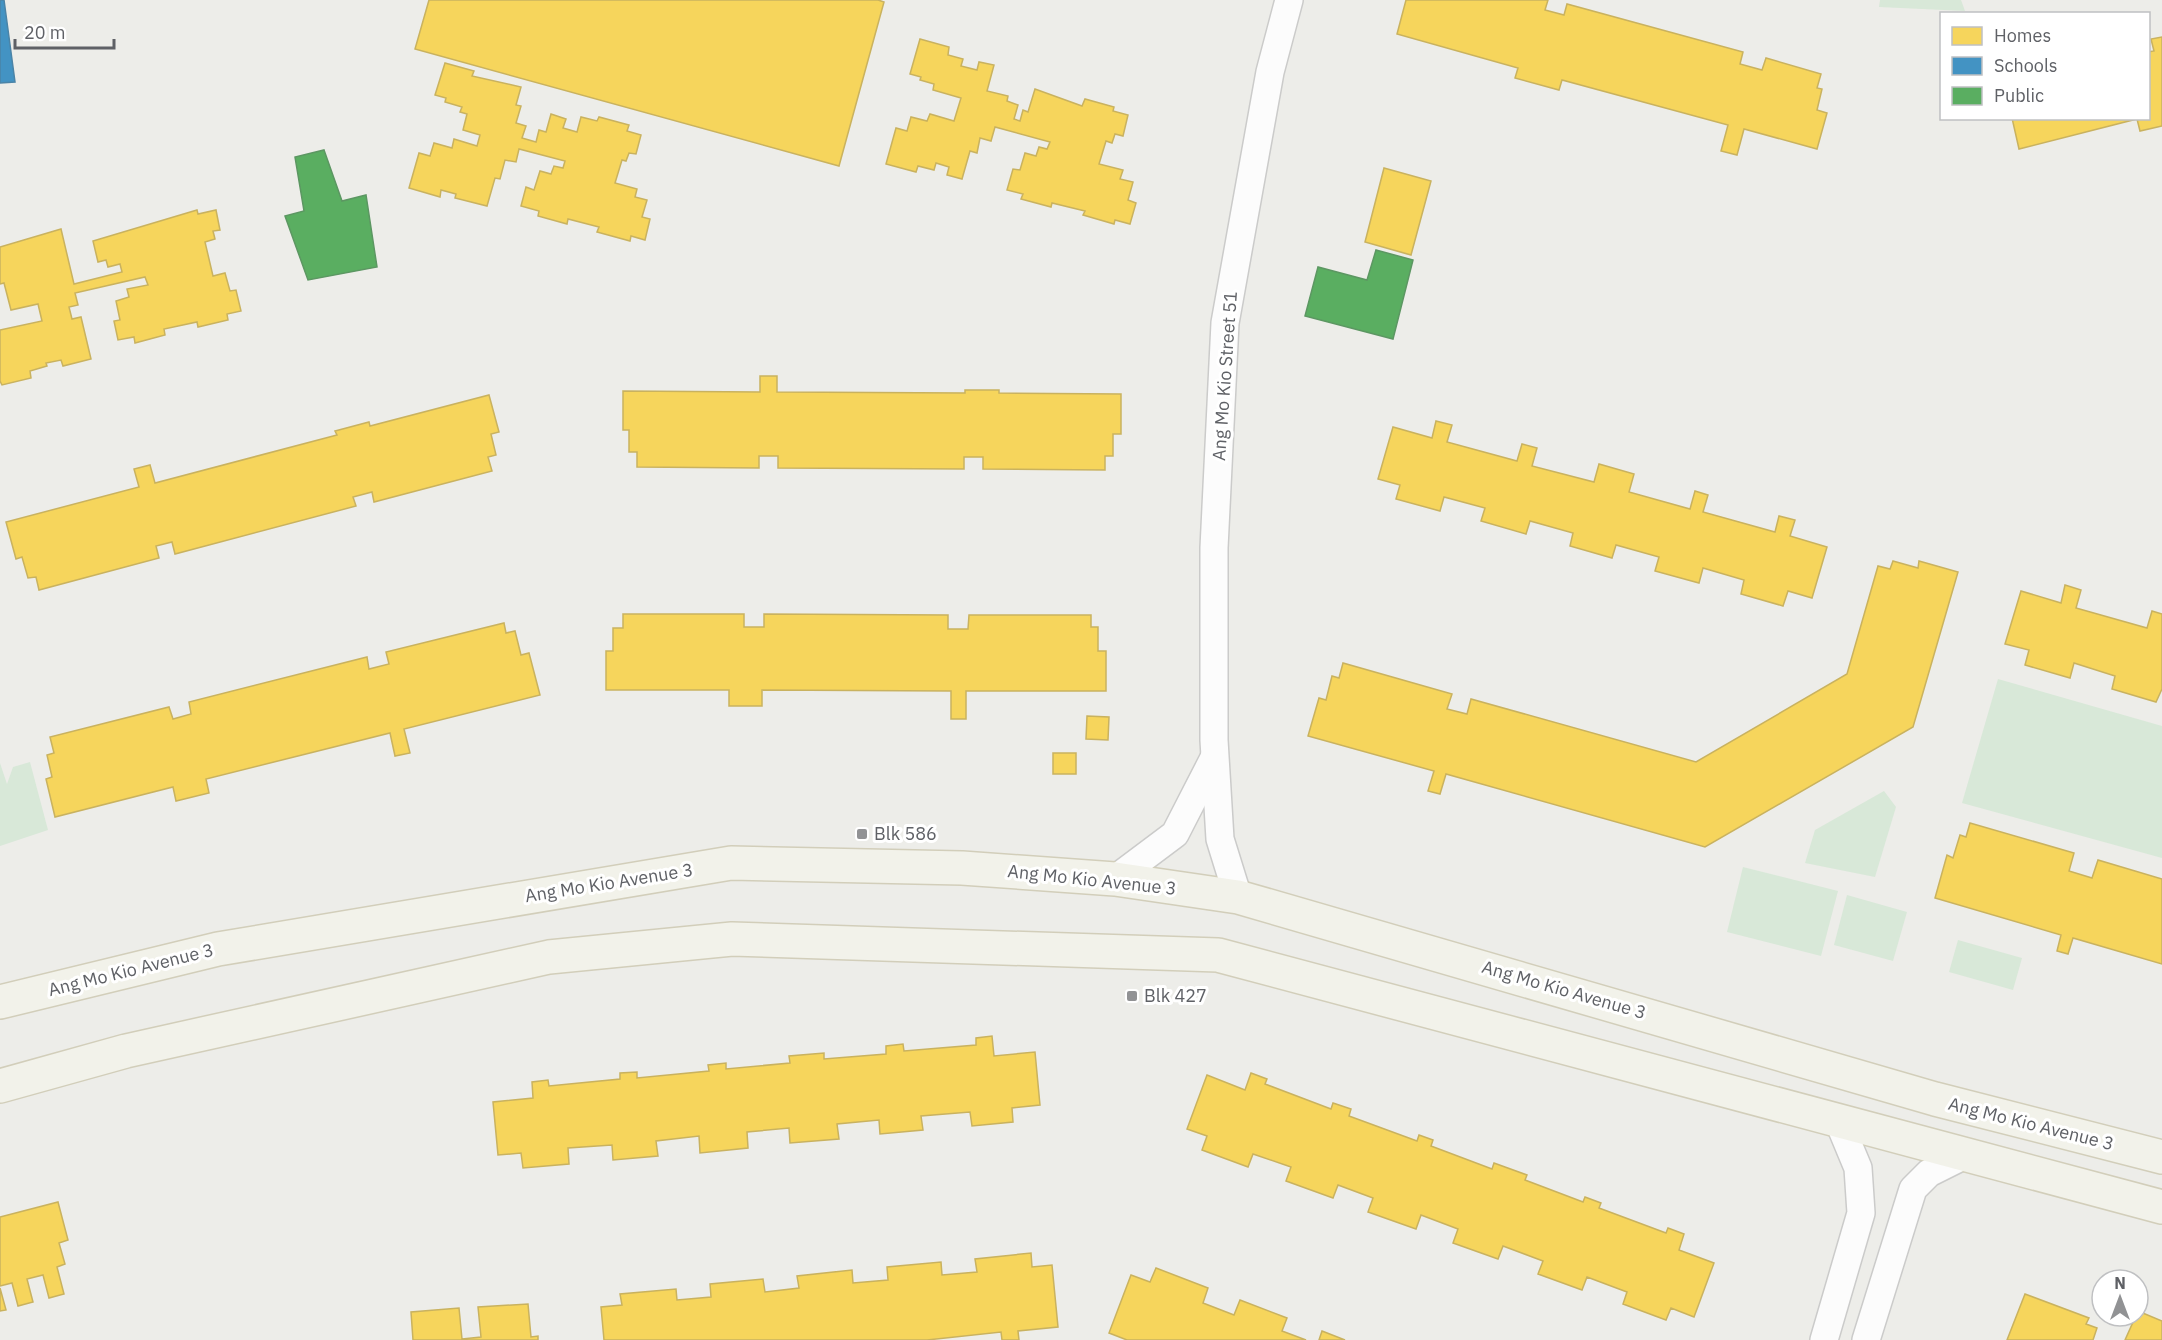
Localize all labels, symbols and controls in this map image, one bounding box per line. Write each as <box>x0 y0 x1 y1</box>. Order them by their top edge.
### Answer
scale bar <box>15 12 114 50</box>
legend <box>1940 12 2150 120</box>
text: 20 m <box>24 21 66 44</box>
text: Homes <box>1994 24 2051 47</box>
text: Schools <box>1994 54 2058 77</box>
text: Public <box>1994 84 2044 107</box>
street label: Ang Mo Kio Street 51 <box>1207 290 1242 462</box>
place label: Blk 586 <box>874 822 937 845</box>
marker: Blk 586 <box>855 827 869 841</box>
street label: Ang Mo Kio Avenue 3 <box>523 858 695 907</box>
street label: Ang Mo Kio Avenue 3 <box>1006 859 1178 900</box>
street label: Ang Mo Kio Avenue 3 <box>46 938 216 1001</box>
street label: Ang Mo Kio Avenue 3 <box>1479 955 1649 1024</box>
place label: Blk 427 <box>1144 984 1207 1007</box>
marker: Blk 427 <box>1125 989 1139 1003</box>
street label: Ang Mo Kio Avenue 3 <box>1946 1092 2116 1155</box>
north arrow <box>2090 1268 2150 1328</box>
text: N <box>2114 1273 2126 1293</box>

